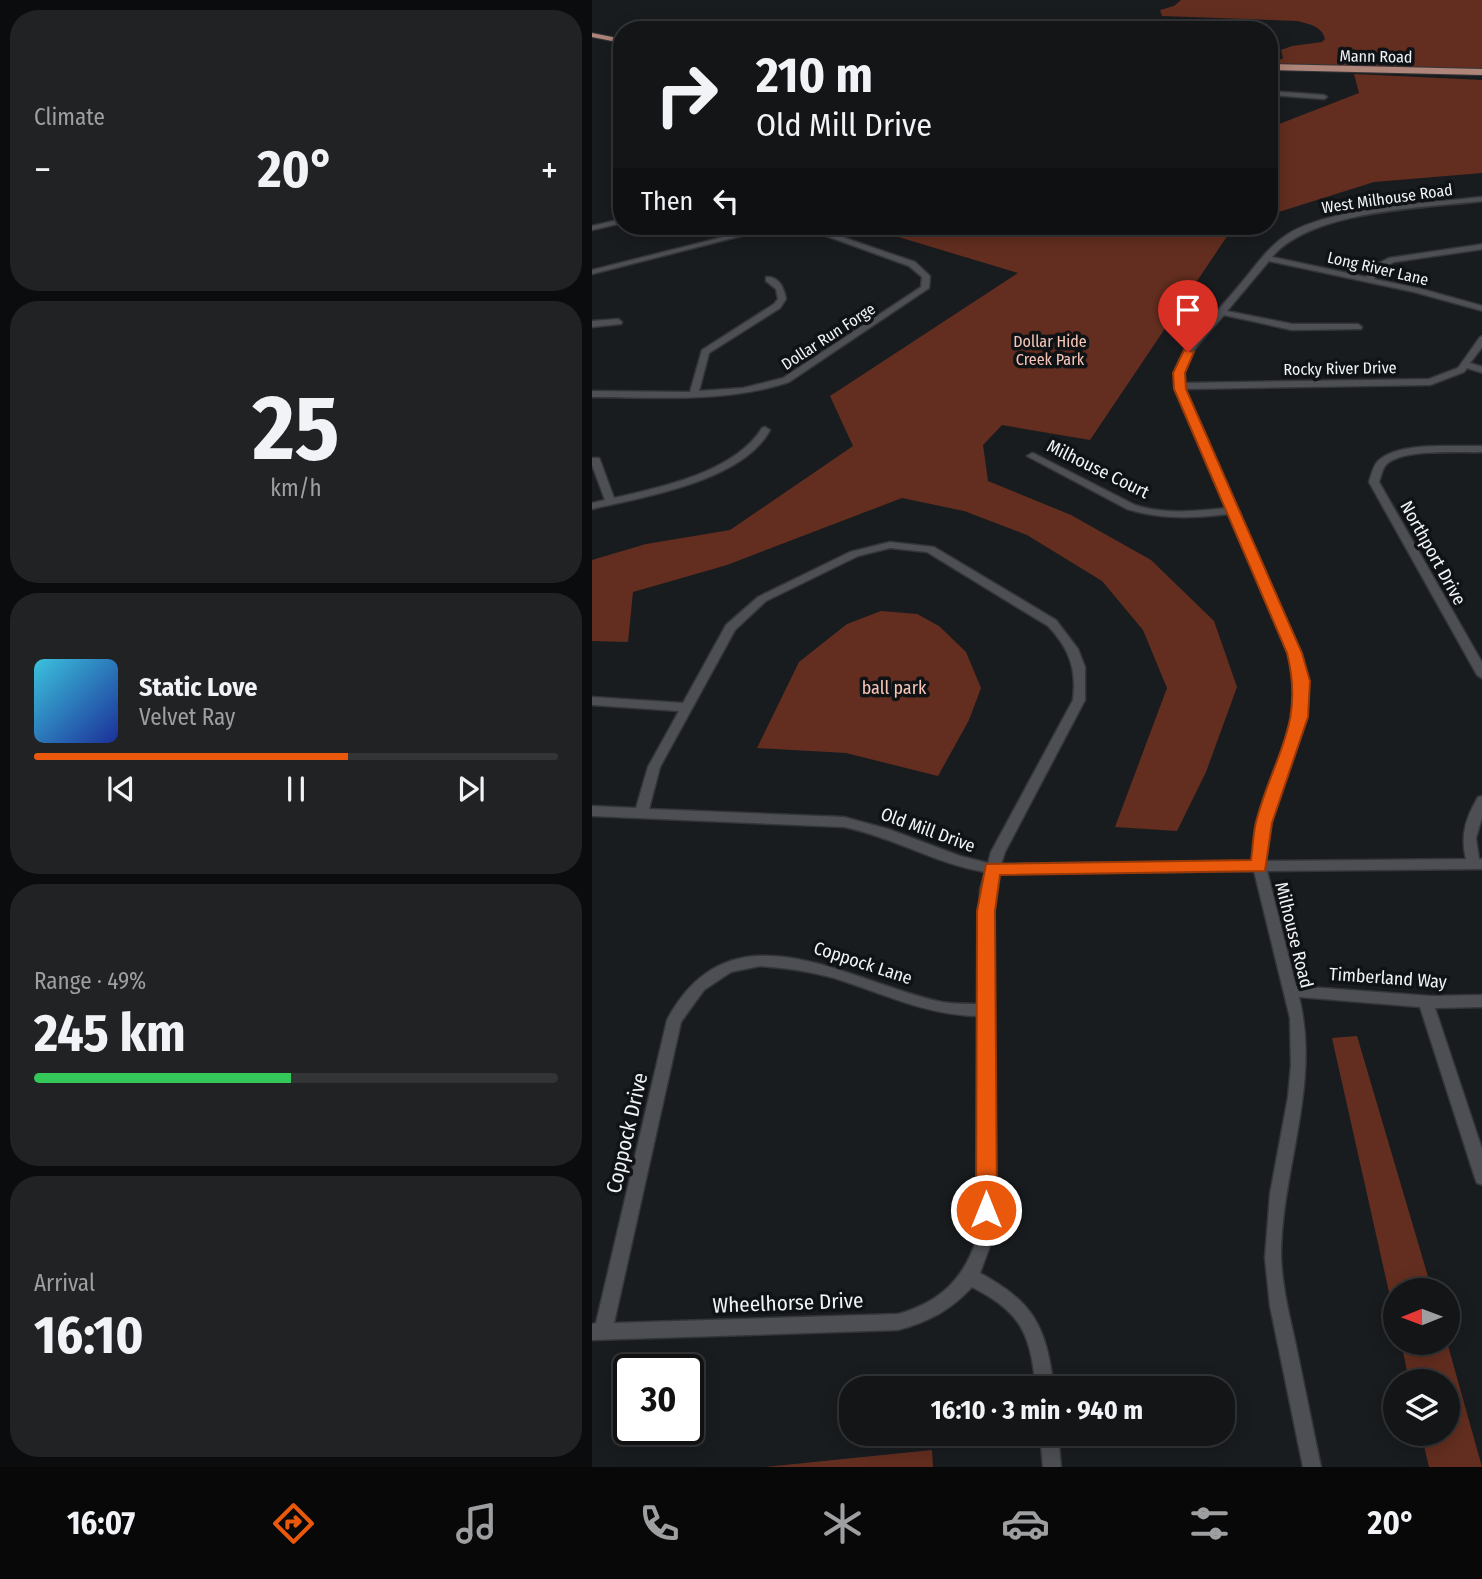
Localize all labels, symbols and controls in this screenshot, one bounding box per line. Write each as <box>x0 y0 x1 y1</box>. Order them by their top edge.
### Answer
text: 210 m <box>756 46 873 105</box>
street label: Mann Road <box>1339 46 1413 67</box>
icon: right <box>641 49 732 140</box>
text: Climate <box>34 103 105 131</box>
text: Old Mill Drive <box>756 106 932 144</box>
text: 20° <box>258 138 334 201</box>
text: − <box>34 147 51 193</box>
text: + <box>541 147 558 193</box>
street label: West Milhouse Road <box>1320 180 1454 217</box>
icon: left <box>707 182 745 220</box>
text: Then <box>641 186 693 217</box>
street label: Long River Lane <box>1326 248 1430 289</box>
pin <box>1158 280 1218 352</box>
icon: arrive <box>1169 291 1207 329</box>
street label: Dollar Run Forge <box>778 299 879 374</box>
park label: Dollar Hide Creek Park <box>1013 332 1087 369</box>
street label: Rocky River Drive <box>1283 358 1397 379</box>
text: 25 <box>253 374 339 483</box>
street label: Milhouse Court <box>1043 435 1153 503</box>
text: km/h <box>270 474 322 502</box>
street label: Northport Drive <box>1395 497 1471 609</box>
text: Static Love <box>139 672 257 703</box>
park label: ball park <box>862 677 927 699</box>
text: Velvet Ray <box>139 703 235 731</box>
icon: previous <box>102 770 140 808</box>
icon: pause <box>277 770 315 808</box>
icon: next <box>452 770 490 808</box>
street label: Old Mill Drive <box>878 803 978 857</box>
street label: Milhouse Road <box>1270 880 1318 990</box>
street label: Coppock Lane <box>811 937 915 989</box>
street label: Timberland Way <box>1328 963 1448 993</box>
text: Range · 49% <box>34 967 146 995</box>
text: 245 km <box>34 1002 186 1065</box>
street label: Coppock Drive <box>601 1070 653 1196</box>
position arrow <box>949 1173 1023 1247</box>
text: Arrival <box>34 1269 95 1297</box>
north arrow <box>1383 1278 1460 1354</box>
map controls <box>1383 1278 1460 1446</box>
street label: Wheelhorse Drive <box>712 1287 864 1319</box>
text: 16:10 <box>34 1304 144 1367</box>
speed limit sign: 30 <box>613 1354 704 1445</box>
button: layers <box>1383 1369 1460 1446</box>
text: 16:10 · 3 min · 940 m <box>931 1395 1143 1426</box>
icon: directions <box>269 1499 318 1548</box>
icon: music <box>452 1499 501 1548</box>
icon: phone <box>635 1499 684 1548</box>
icon: climate <box>818 1499 867 1548</box>
icon: car <box>1001 1499 1050 1548</box>
icon: filters <box>1185 1499 1234 1548</box>
text: 16:07 <box>67 1504 135 1542</box>
text: 20° <box>1368 1504 1415 1542</box>

